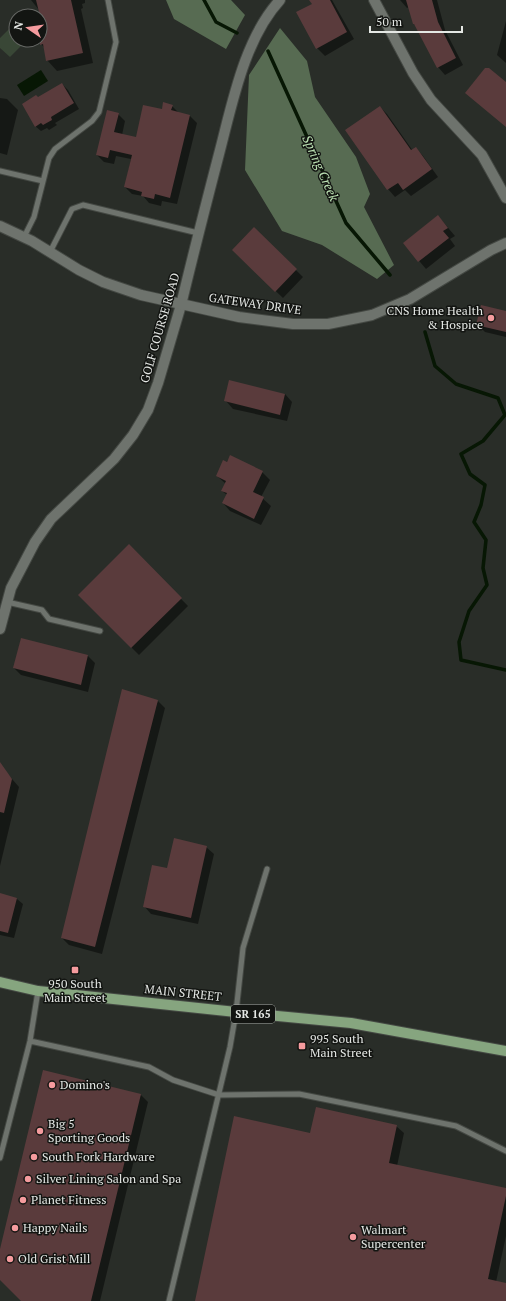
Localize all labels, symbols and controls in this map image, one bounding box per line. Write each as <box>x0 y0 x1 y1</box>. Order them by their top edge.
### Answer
north arrow <box>8 8 48 48</box>
scale bar <box>370 8 462 34</box>
text: 50 m <box>376 14 403 29</box>
text: N <box>10 19 26 31</box>
water label: Spring Creek <box>298 132 344 205</box>
street label: GOLF COURSE ROAD <box>137 271 182 385</box>
street label: GATEWAY DRIVE <box>208 290 302 317</box>
place label: CNS Home Health & Hospice <box>387 303 483 332</box>
marker: CNS Home Health & Hospice <box>486 313 496 323</box>
marker: 950 South Main Street <box>70 965 80 975</box>
place label: 950 South Main Street <box>44 976 107 1005</box>
street label: MAIN STREET <box>144 981 223 1004</box>
road number: SR 165 <box>231 1005 275 1023</box>
place label: 995 South Main Street <box>310 1031 373 1060</box>
marker: 995 South Main Street <box>297 1041 307 1051</box>
place label: Domino's <box>60 1077 110 1092</box>
marker: Domino's <box>47 1080 57 1090</box>
place label: Big 5 Sporting Goods <box>48 1116 130 1145</box>
marker: Big 5 Sporting Goods <box>35 1126 45 1136</box>
place label: South Fork Hardware <box>42 1149 155 1164</box>
marker: South Fork Hardware <box>29 1152 39 1162</box>
place label: Silver Lining Salon and Spa <box>36 1171 181 1186</box>
marker: Silver Lining Salon and Spa <box>23 1174 33 1184</box>
place label: Planet Fitness <box>31 1192 107 1207</box>
marker: Planet Fitness <box>18 1195 28 1205</box>
place label: Happy Nails <box>23 1220 87 1235</box>
place label: Walmart Supercenter <box>361 1222 426 1251</box>
marker: Happy Nails <box>10 1223 20 1233</box>
marker: Walmart Supercenter <box>348 1232 358 1242</box>
place label: Old Grist Mill <box>18 1251 91 1266</box>
marker: Old Grist Mill <box>5 1254 15 1264</box>

